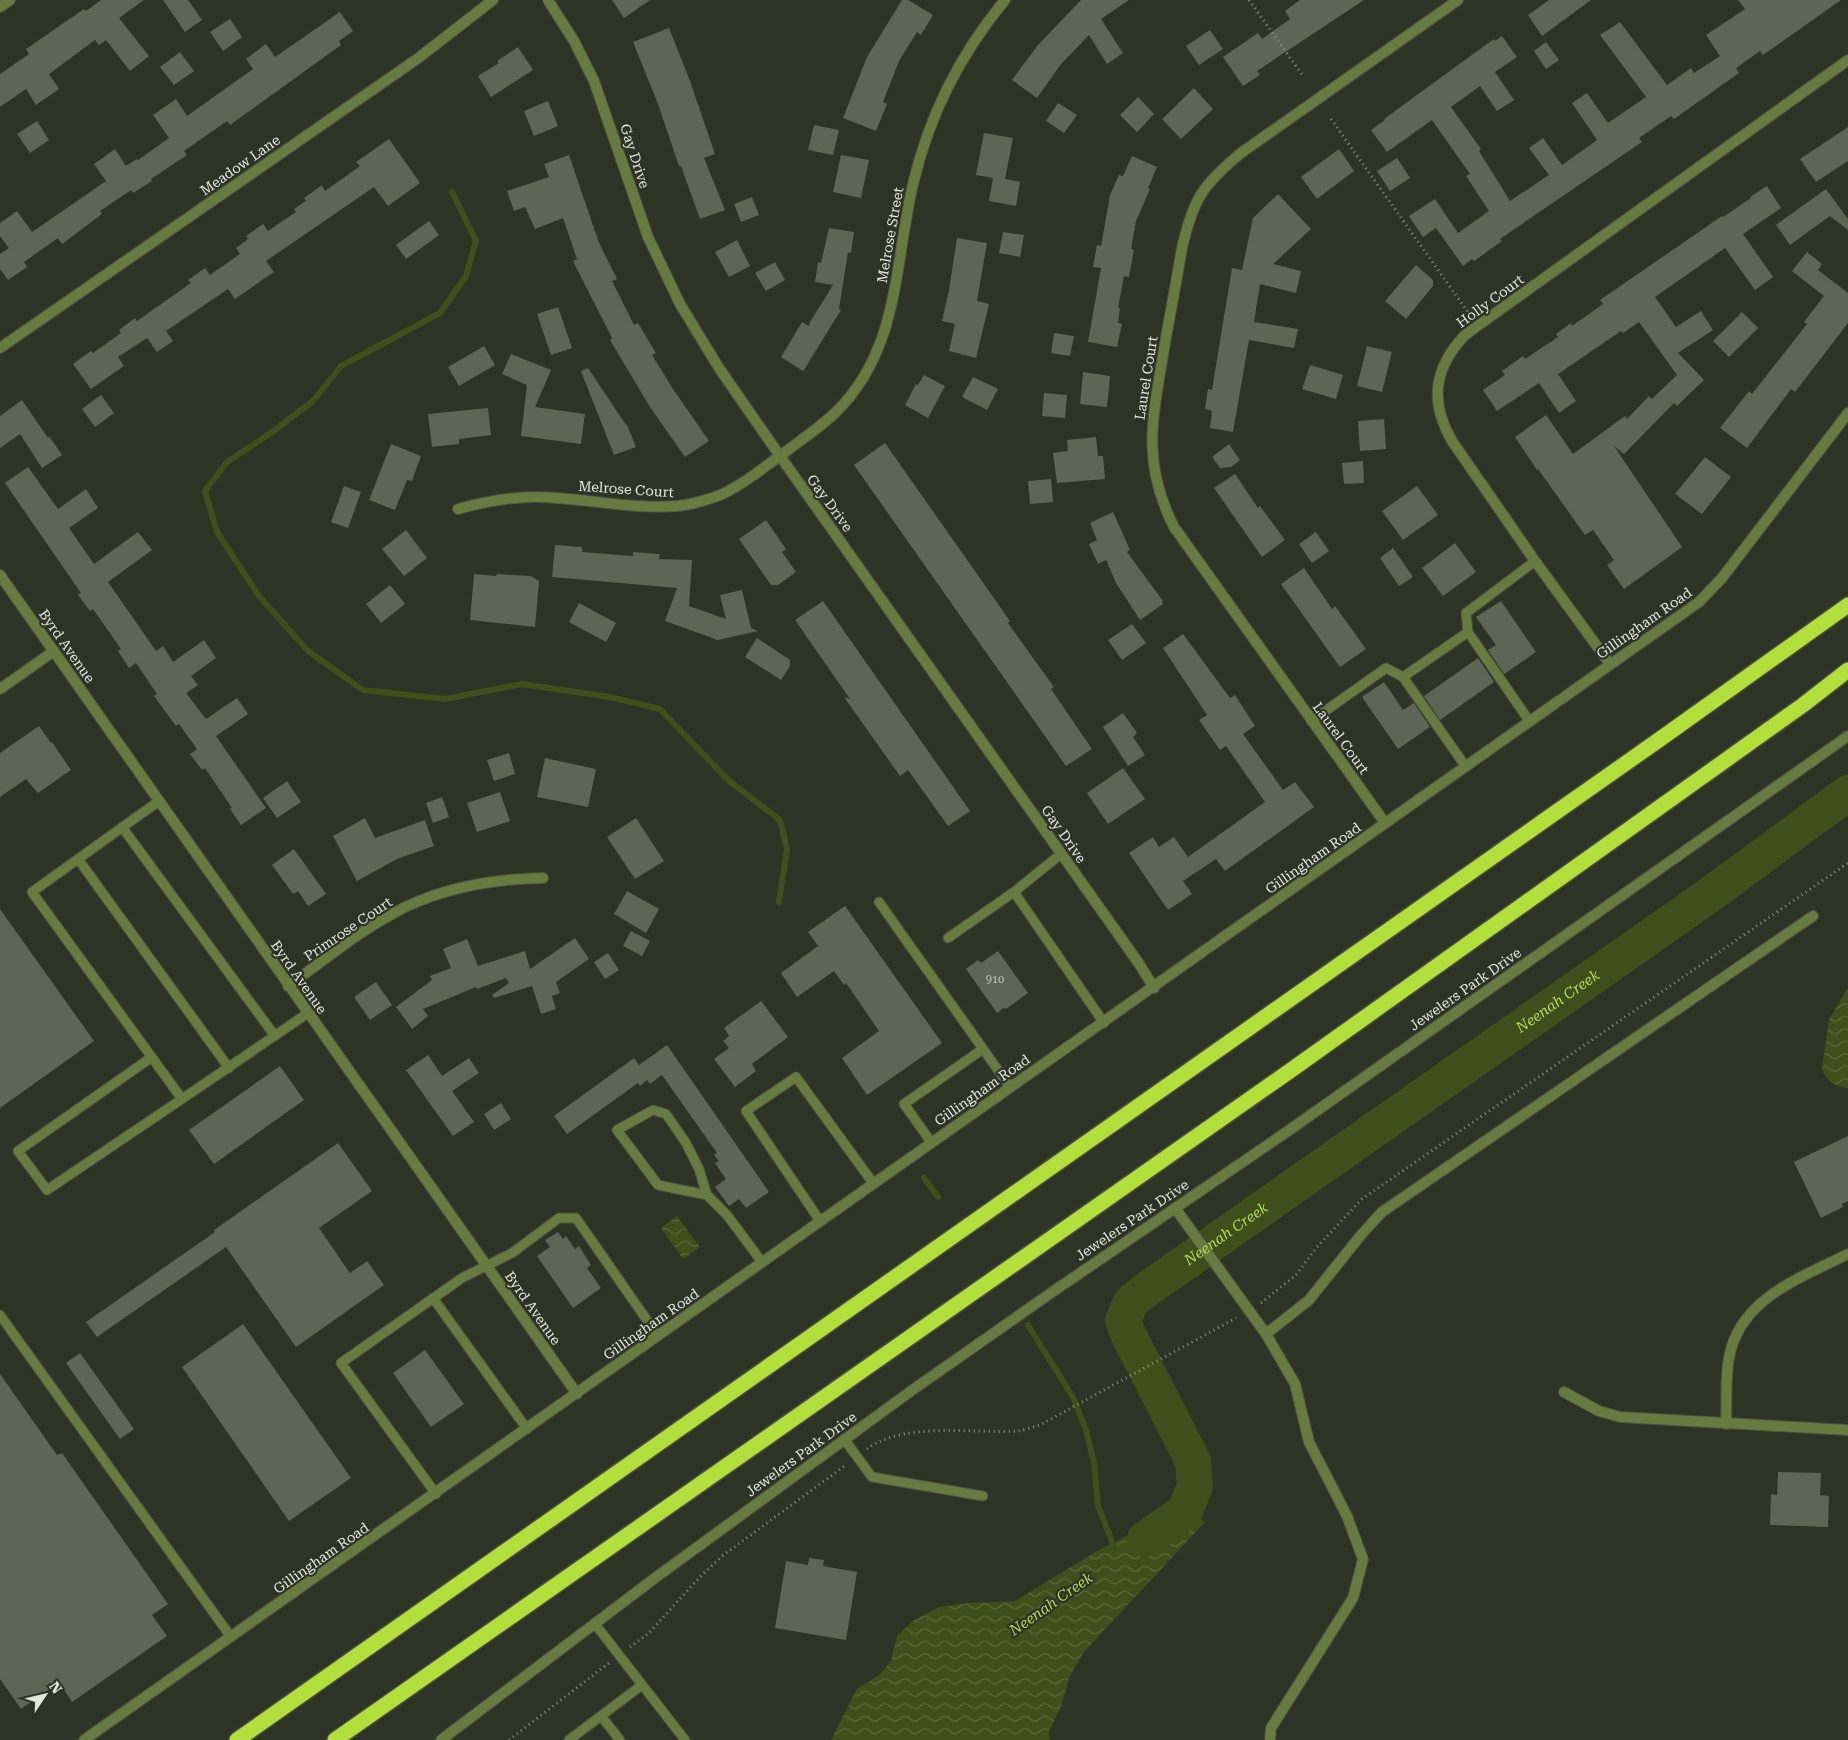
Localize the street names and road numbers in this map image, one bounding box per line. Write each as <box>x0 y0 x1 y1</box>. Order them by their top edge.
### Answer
street label: Gay Drive <box>617 122 653 190</box>
street label: Meadow Lane <box>197 131 283 198</box>
street label: Melrose Street <box>874 186 906 284</box>
street label: Holly Court <box>1453 271 1527 331</box>
street label: Laurel Court <box>1131 335 1161 421</box>
street label: Gay Drive <box>804 471 856 535</box>
street label: Melrose Court <box>578 478 674 500</box>
street label: Gillingham Road <box>1593 584 1695 662</box>
street label: Byrd Avenue <box>36 606 98 686</box>
street label: Laurel Court <box>1310 699 1372 777</box>
street label: Gay Drive <box>1038 802 1090 866</box>
street label: Gillingham Road <box>1262 819 1364 897</box>
street label: Primrose Court <box>301 894 395 964</box>
street label: Byrd Avenue <box>268 937 330 1017</box>
street label: Jewelers Park Drive <box>1406 944 1524 1034</box>
street label: Gillingham Road <box>931 1051 1033 1129</box>
street label: Jewelers Park Drive <box>1072 1176 1192 1264</box>
street label: Byrd Avenue <box>502 1268 564 1348</box>
street label: Gillingham Road <box>600 1285 702 1363</box>
street label: Jewelers Park Drive <box>742 1408 860 1500</box>
street label: Gillingham Road <box>270 1519 372 1597</box>

